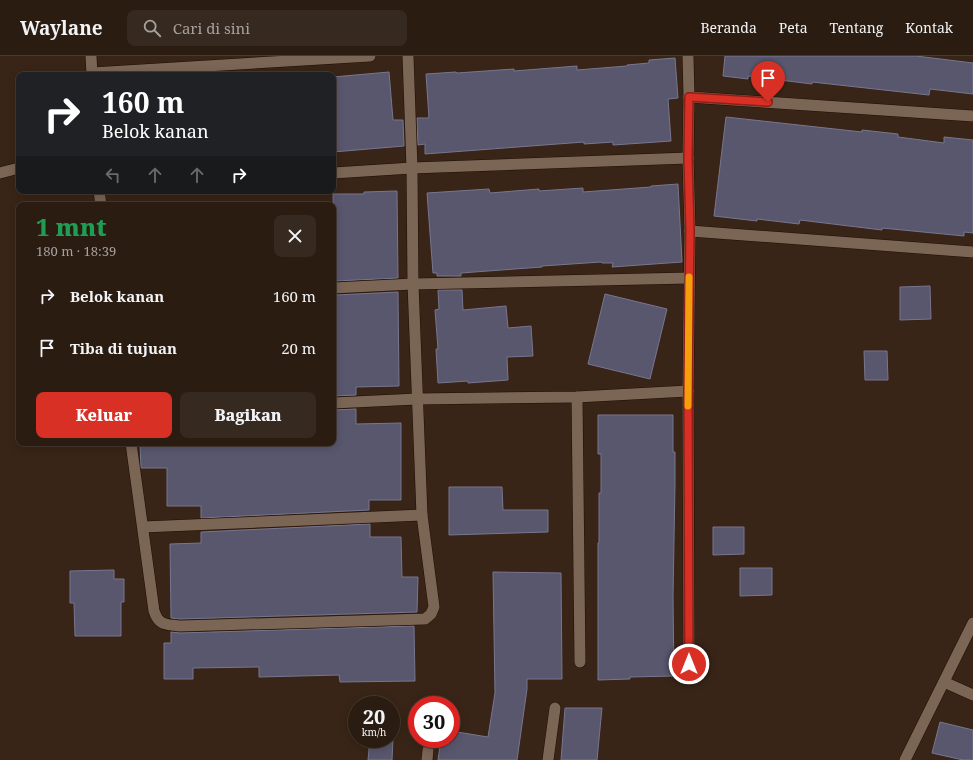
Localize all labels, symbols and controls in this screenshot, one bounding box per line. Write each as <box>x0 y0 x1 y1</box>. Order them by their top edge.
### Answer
search box <box>127 10 407 46</box>
text: Waylane <box>20 15 103 41</box>
icon: search <box>141 17 163 39</box>
text: Cari di sini <box>173 18 250 38</box>
text: Beranda <box>700 18 757 37</box>
text: Peta <box>779 18 808 37</box>
text: Tentang <box>830 18 883 37</box>
text: Kontak <box>905 18 953 37</box>
pin <box>751 61 785 102</box>
icon: arrive <box>757 67 779 89</box>
text: 160 m <box>102 83 184 121</box>
icon: right <box>36 88 88 140</box>
text: Belok kanan <box>102 119 209 143</box>
icon: left <box>102 164 124 186</box>
icon: ahead <box>144 164 166 186</box>
icon: ahead <box>186 164 208 186</box>
icon: right <box>228 164 250 186</box>
text: 1 mnt <box>36 210 106 243</box>
button: close <box>274 215 316 257</box>
text: 180 m · 18:39 <box>36 242 116 260</box>
icon: right <box>36 285 58 307</box>
text: Belok kanan <box>70 286 164 306</box>
text: 160 m <box>273 286 316 306</box>
icon: arrive <box>36 337 58 359</box>
text: Tiba di tujuan <box>70 338 177 358</box>
text: 20 m <box>281 338 316 358</box>
button: Keluar <box>36 392 172 438</box>
button: Bagikan <box>180 392 316 438</box>
position arrow <box>668 643 710 685</box>
speed limit sign: 30 <box>408 696 460 748</box>
text: 20 <box>363 703 385 730</box>
text: km/h <box>362 725 386 739</box>

